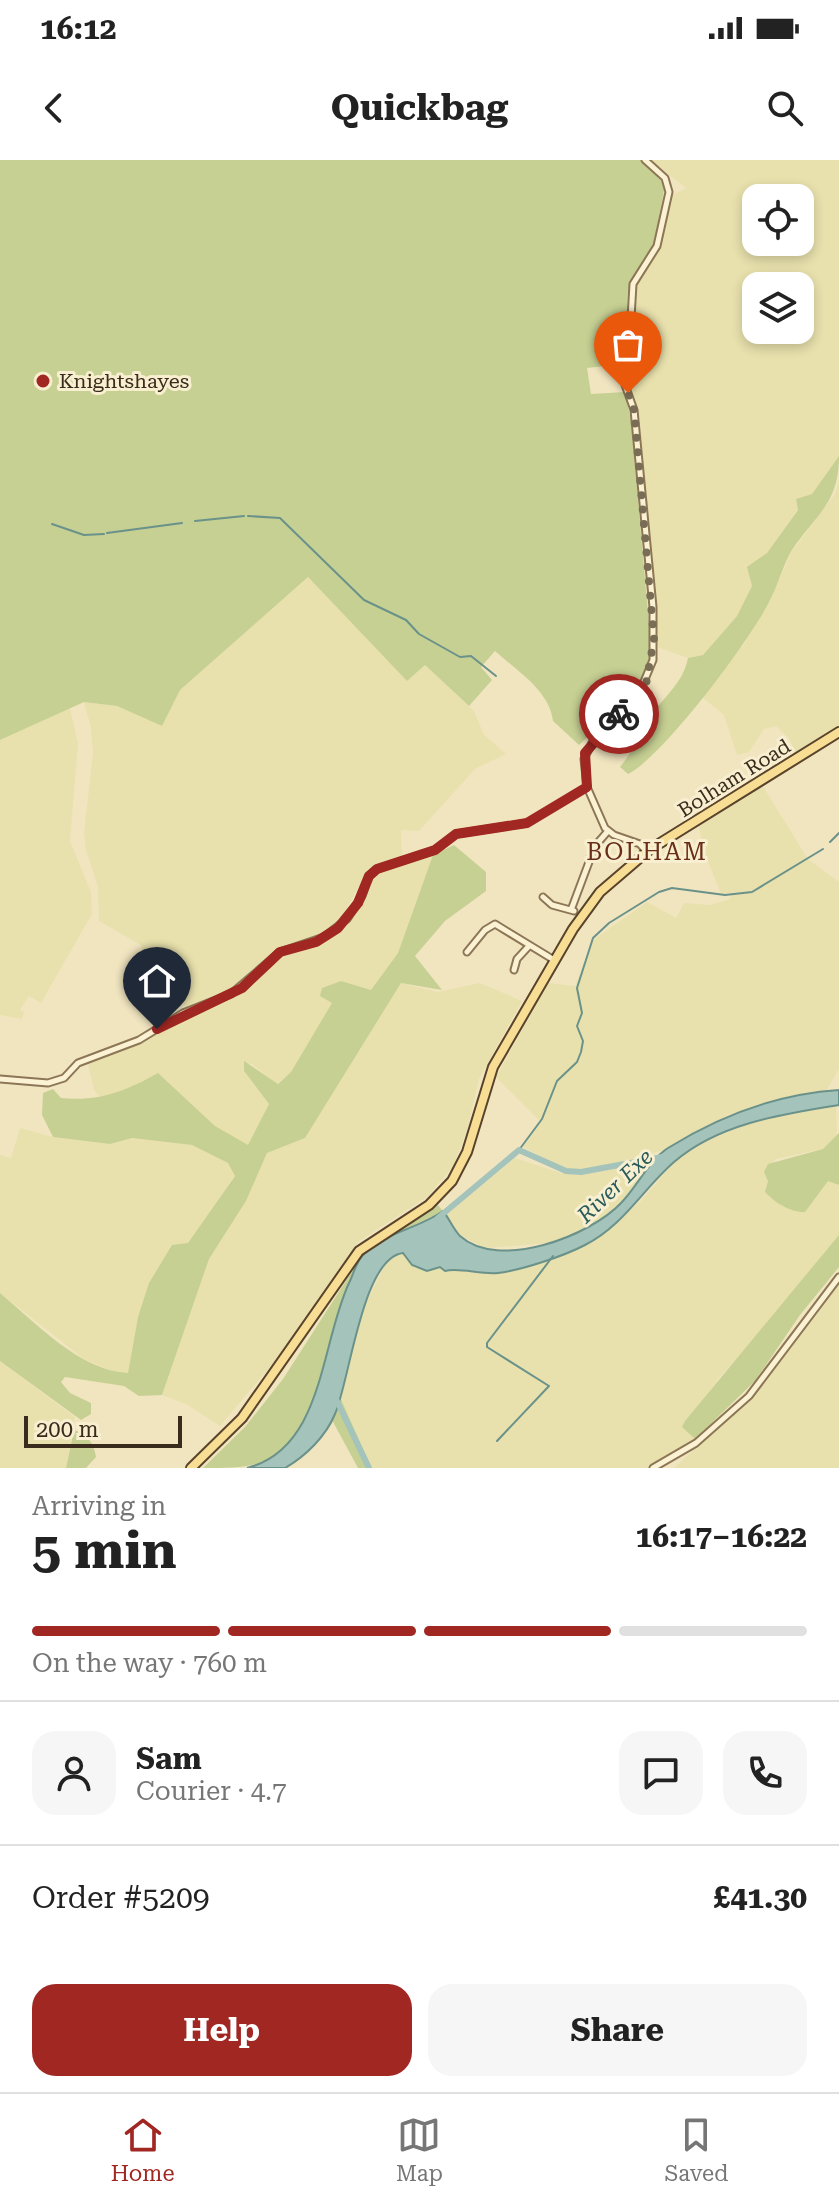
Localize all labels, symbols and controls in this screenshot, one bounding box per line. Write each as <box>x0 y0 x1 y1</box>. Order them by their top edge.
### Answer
text: 16:12 <box>40 11 117 46</box>
icon: back <box>32 86 76 130</box>
icon: search <box>763 86 807 130</box>
text: Quickbag <box>331 87 508 129</box>
map controls <box>742 184 814 344</box>
button: locate <box>742 184 814 256</box>
button: layers <box>742 272 814 344</box>
pin <box>594 311 662 393</box>
icon: bag <box>606 323 650 367</box>
place label: Knightshayes <box>59 369 189 393</box>
marker: Knightshayes <box>34 372 52 390</box>
courier <box>579 674 659 754</box>
icon: bike <box>597 692 641 736</box>
street label: Bolham Road <box>673 734 795 822</box>
district label: BOLHAM <box>586 838 708 866</box>
pin <box>123 947 191 1029</box>
icon: home <box>135 959 179 1003</box>
water label: River Exe <box>572 1144 658 1229</box>
scale bar <box>24 1412 182 1448</box>
text: 200 m <box>36 1417 99 1442</box>
text: Arriving in <box>32 1491 166 1521</box>
text: 16:17–16:22 <box>635 1519 807 1554</box>
text: 5 min <box>32 1520 177 1581</box>
text: On the way · 760 m <box>32 1648 267 1678</box>
button: person <box>32 1731 116 1815</box>
button: chat <box>619 1731 703 1815</box>
button: phone <box>723 1731 807 1815</box>
text: Sam <box>136 1741 202 1776</box>
text: Courier · 4.7 <box>136 1776 286 1806</box>
text: Order #5209 <box>32 1880 210 1915</box>
text: £41.30 <box>714 1880 807 1915</box>
button: Help <box>32 1984 412 2076</box>
button: Share <box>428 1984 807 2076</box>
tab: Home <box>111 2113 174 2186</box>
tab: Map <box>396 2113 443 2186</box>
tab: Saved <box>664 2113 728 2186</box>

